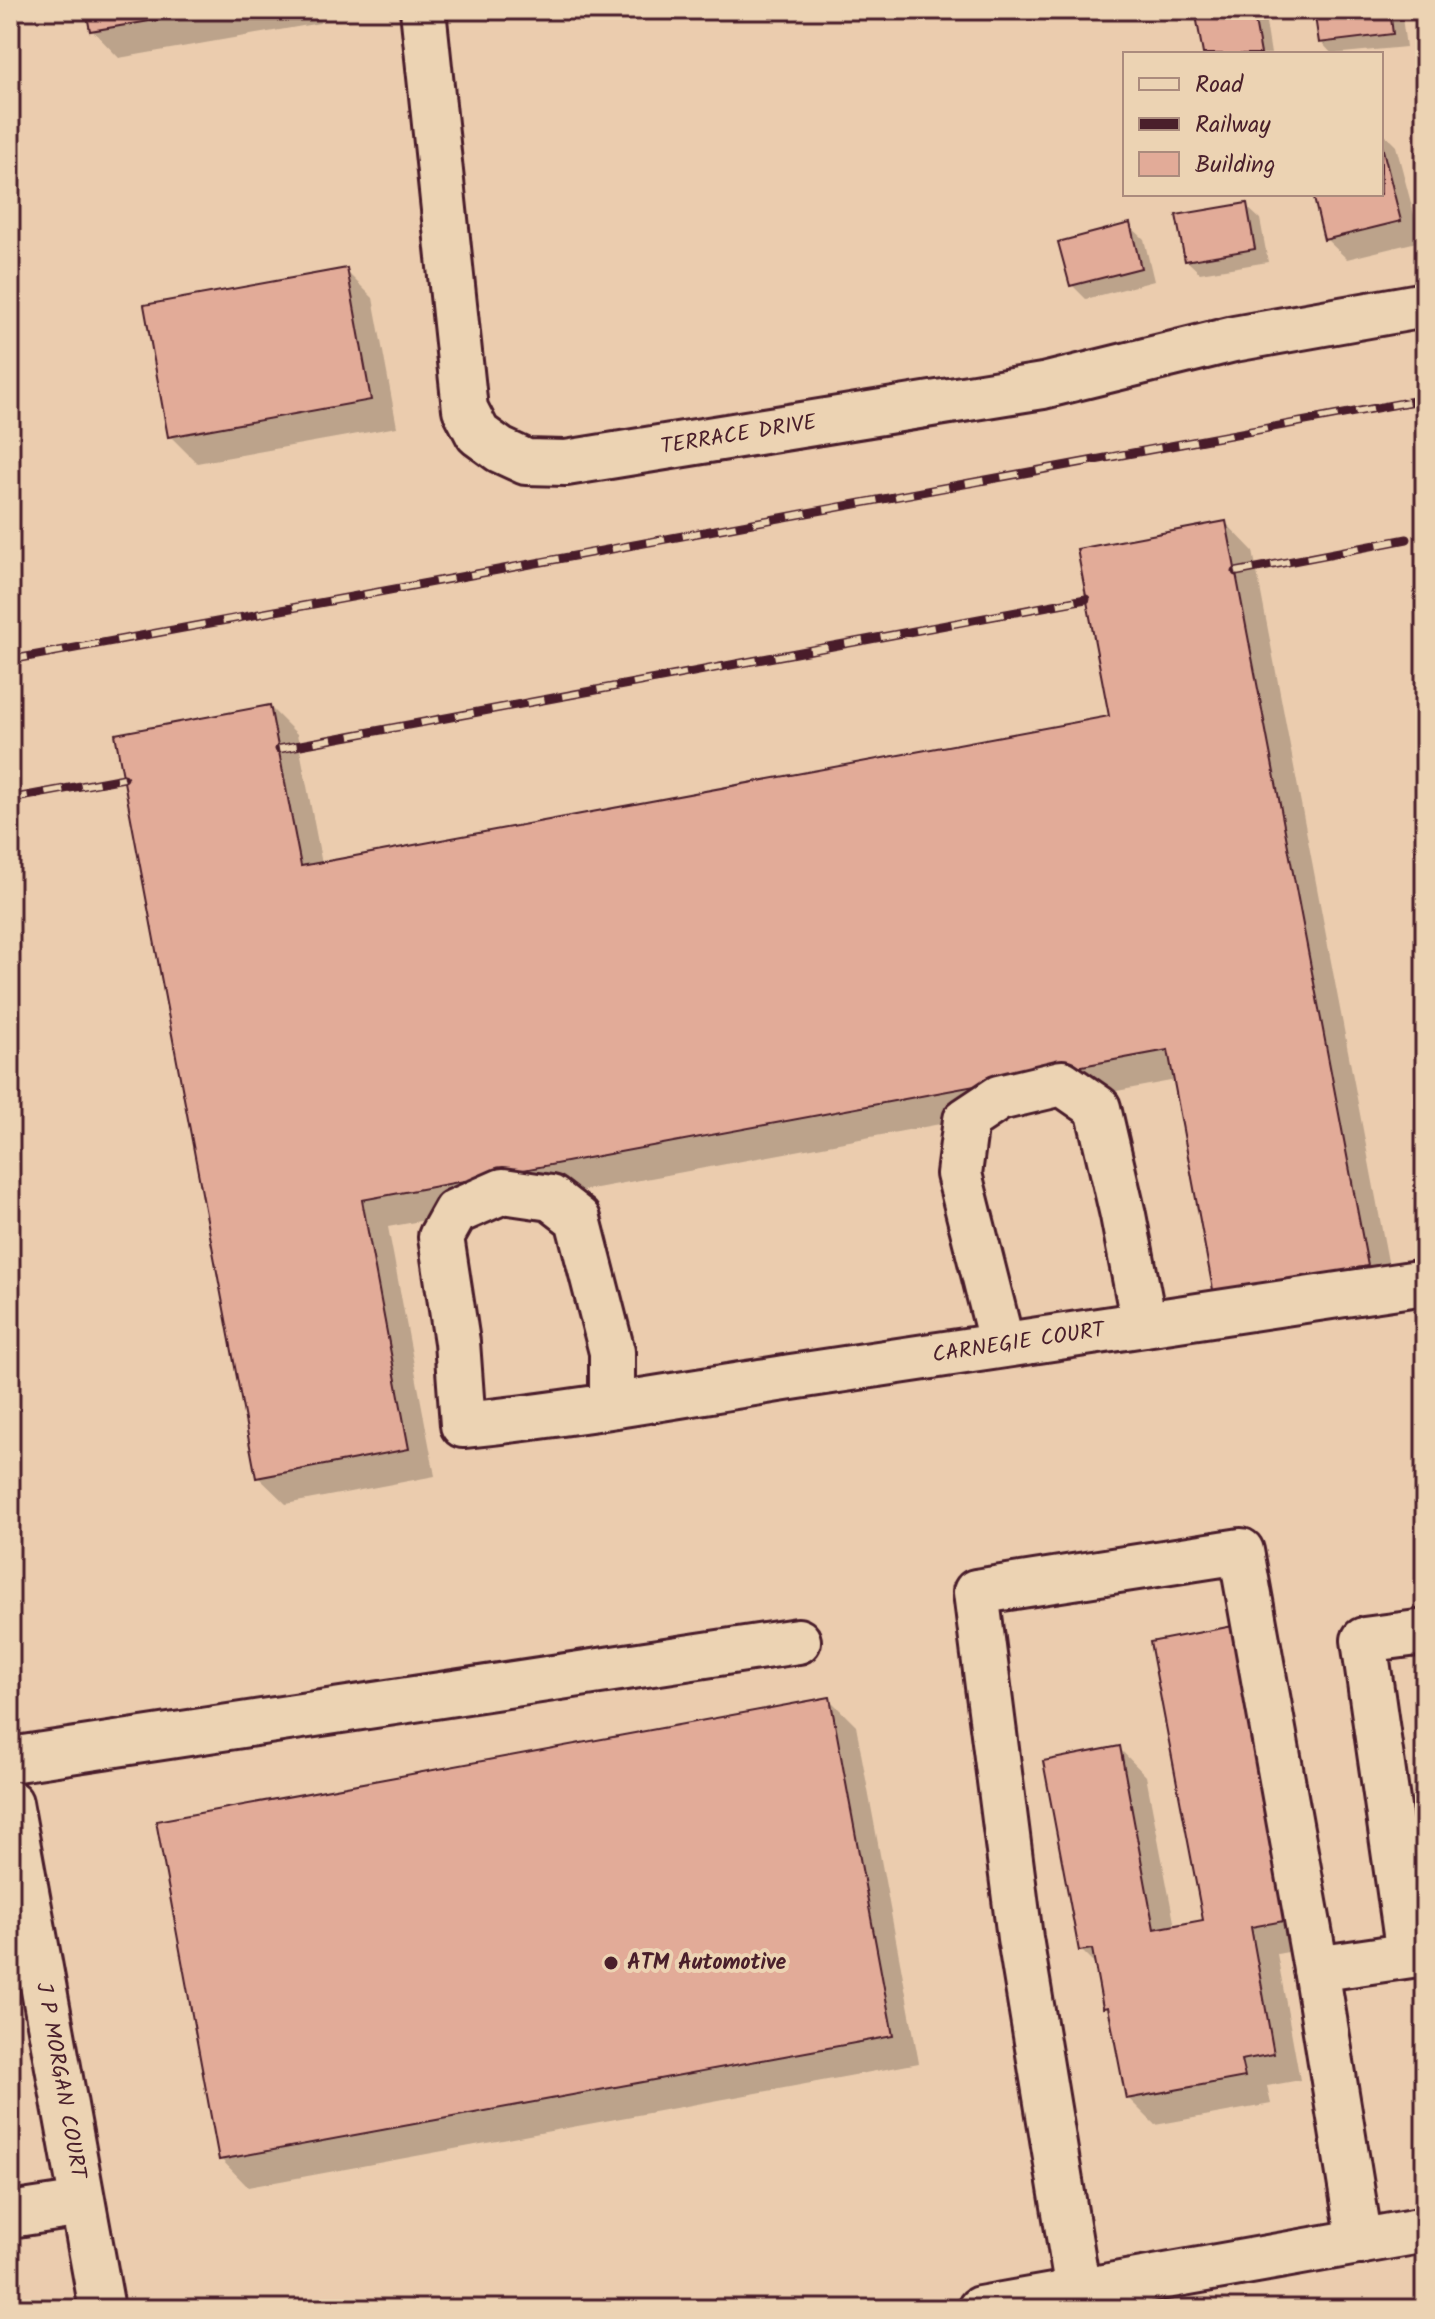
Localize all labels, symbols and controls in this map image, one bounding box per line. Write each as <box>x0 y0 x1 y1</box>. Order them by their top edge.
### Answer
legend <box>1123 52 1383 196</box>
text: Road <box>1195 66 1244 105</box>
text: Railway <box>1195 106 1271 145</box>
text: Building <box>1195 146 1275 185</box>
street label: TERRACE DRIVE <box>658 405 820 465</box>
street label: CARNEGIE COURT <box>930 1312 1109 1373</box>
place label: ATM Automotive <box>627 1946 786 1981</box>
marker: ATM Automotive <box>602 1954 620 1972</box>
street label: J P MORGAN COURT <box>25 1980 96 2184</box>

